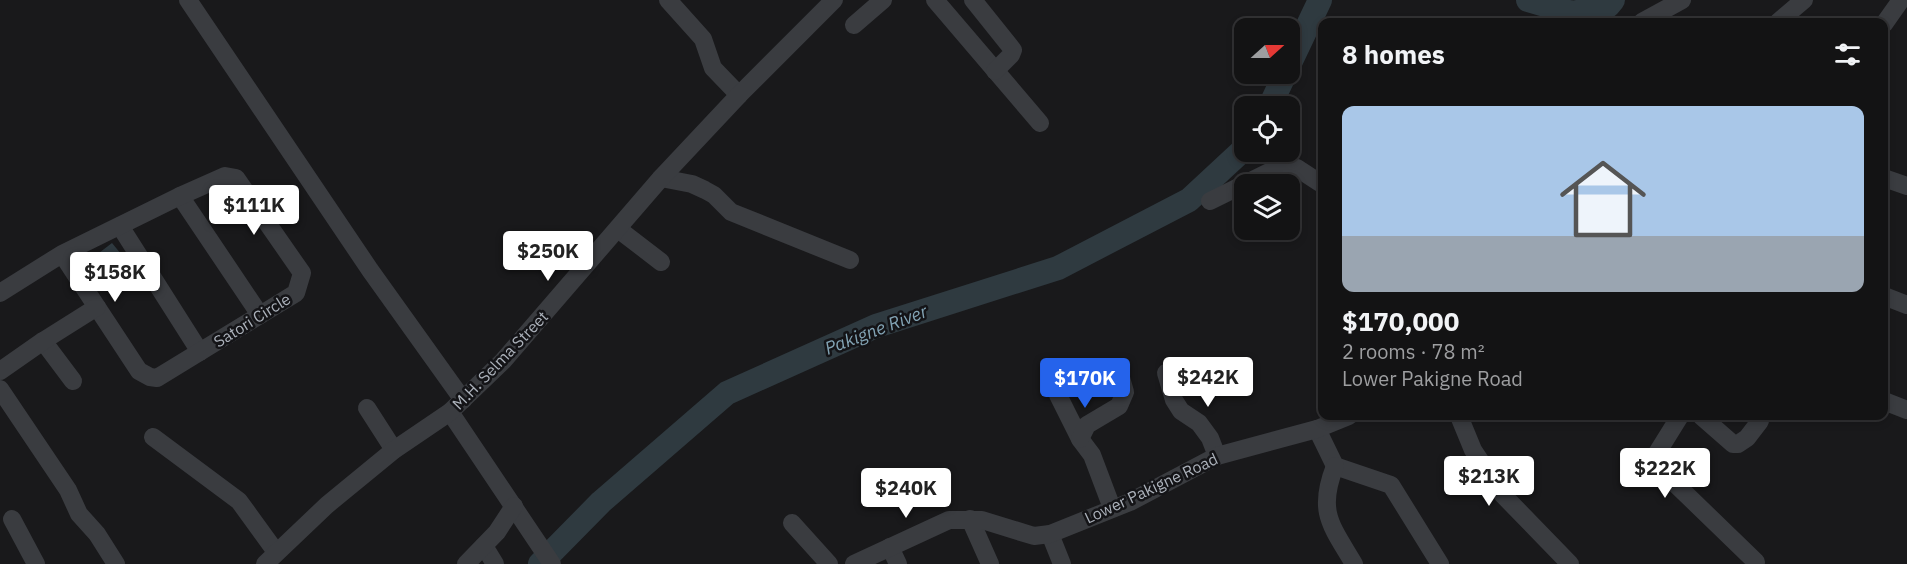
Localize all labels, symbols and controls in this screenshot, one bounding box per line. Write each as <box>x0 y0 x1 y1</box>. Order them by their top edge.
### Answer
north arrow <box>1234 18 1300 84</box>
map controls <box>1234 18 1300 240</box>
text: 8 homes <box>1342 37 1445 71</box>
icon: filters <box>1831 38 1864 71</box>
button: locate <box>1234 96 1300 162</box>
icon: home <box>1549 145 1657 253</box>
button: layers <box>1234 174 1300 240</box>
pin: $111K <box>212 185 296 236</box>
text: $111K <box>223 191 285 218</box>
pin: $250K <box>506 231 590 282</box>
text: $250K <box>517 237 579 264</box>
pin: $158K <box>73 252 157 303</box>
text: $158K <box>84 258 146 285</box>
street label: Satori Circle <box>210 288 294 352</box>
water label: Pakigne River <box>821 299 931 360</box>
text: $170,000 <box>1342 304 1459 338</box>
street label: M.H. Selma Street <box>448 307 552 413</box>
text: 2 rooms · 78 m² <box>1342 338 1485 365</box>
pin: $242K <box>1166 357 1250 408</box>
pin: $170K <box>1043 358 1127 409</box>
text: $242K <box>1177 363 1239 390</box>
text: $170K <box>1054 364 1116 391</box>
text: Lower Pakigne Road <box>1342 365 1523 392</box>
street label: Lower Pakigne Road <box>1081 448 1221 528</box>
pin: $222K <box>1623 448 1707 499</box>
text: $222K <box>1634 454 1696 481</box>
pin: $213K <box>1447 456 1531 507</box>
text: $213K <box>1458 462 1520 489</box>
pin: $240K <box>864 468 948 519</box>
text: $240K <box>875 474 937 501</box>

